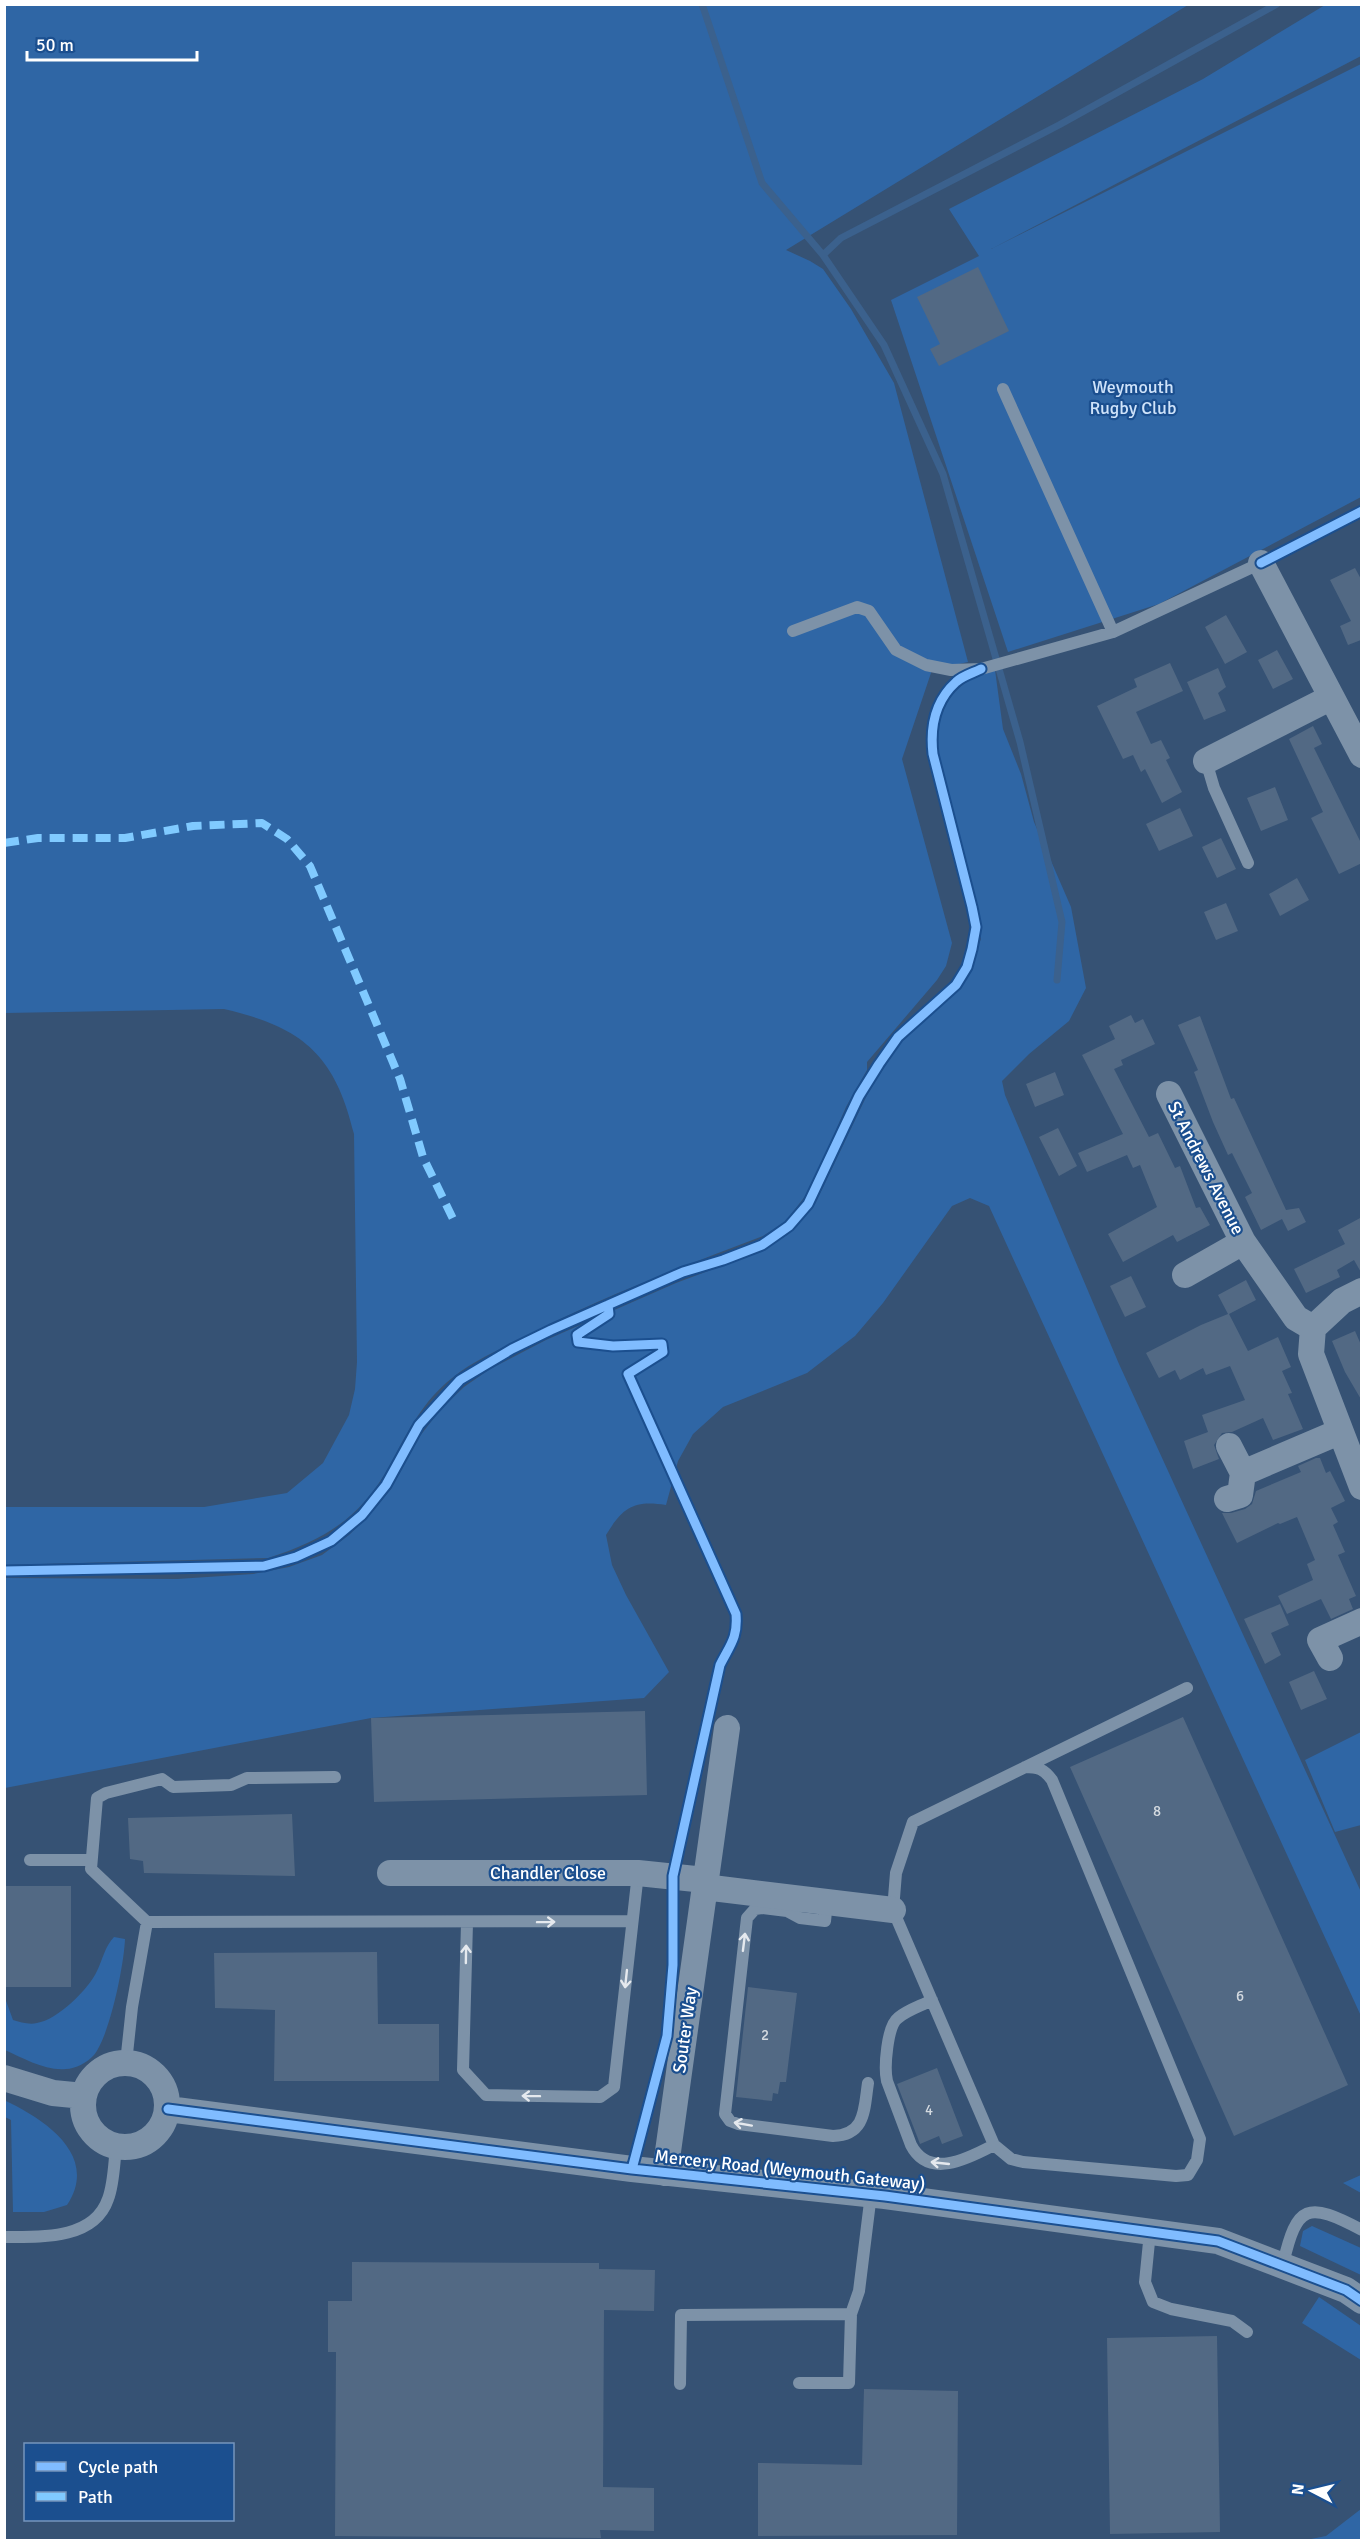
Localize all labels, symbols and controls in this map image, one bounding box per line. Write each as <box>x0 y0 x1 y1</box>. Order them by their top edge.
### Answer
scale bar <box>27 24 196 62</box>
text: 50 m <box>36 34 74 56</box>
park label: Weymouth Rugby Club <box>1090 376 1176 419</box>
street label: St Andrews Avenue <box>1163 1098 1249 1238</box>
house number: 8 <box>1153 1802 1161 1820</box>
street label: Chandler Close <box>490 1862 606 1884</box>
one-way arrow <box>536 1916 556 1928</box>
one-way arrow <box>739 1933 750 1953</box>
one-way arrow <box>460 1944 472 1964</box>
one-way arrow <box>620 1969 631 1989</box>
street label: Souter Way <box>668 1985 702 2075</box>
house number: 6 <box>1236 1987 1244 2005</box>
house number: 2 <box>761 2026 769 2044</box>
one-way arrow <box>522 2090 542 2101</box>
house number: 4 <box>925 2101 933 2119</box>
one-way arrow <box>733 2118 753 2129</box>
street label: Mercery Road (Weymouth Gateway) <box>654 2145 926 2195</box>
one-way arrow <box>930 2157 950 2168</box>
legend <box>24 2443 234 2521</box>
text: Cycle path <box>78 2456 158 2478</box>
north arrow <box>1282 2461 1342 2521</box>
text: N <box>1288 2483 1309 2496</box>
text: Path <box>78 2486 113 2508</box>

